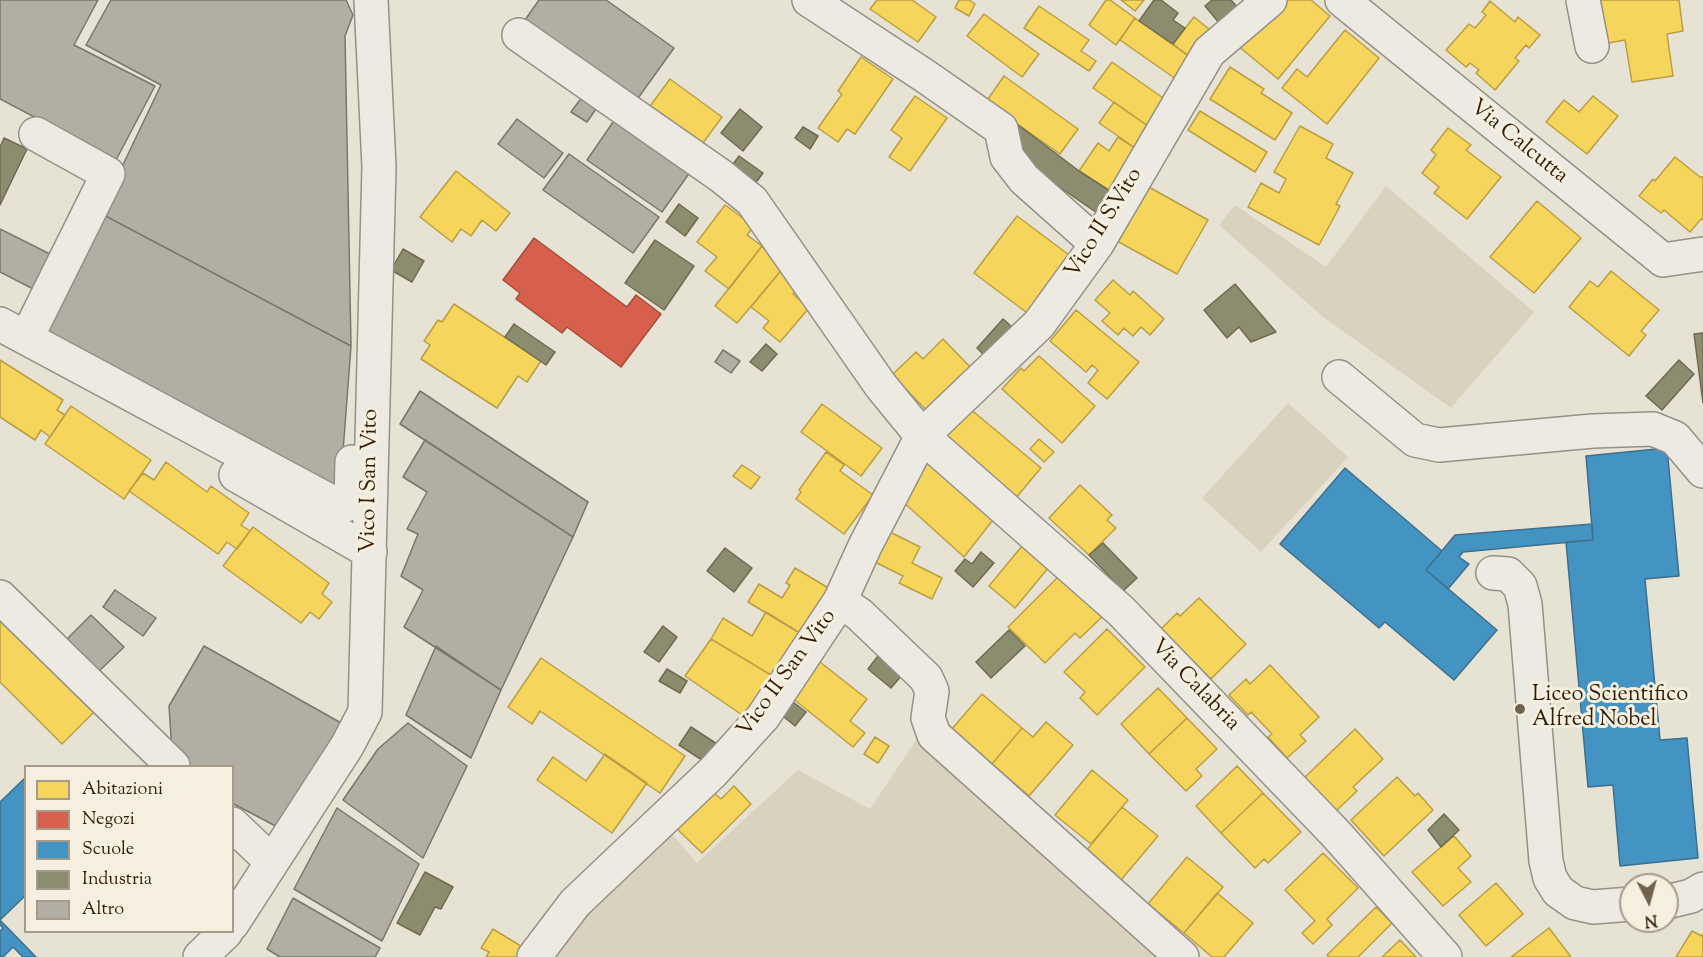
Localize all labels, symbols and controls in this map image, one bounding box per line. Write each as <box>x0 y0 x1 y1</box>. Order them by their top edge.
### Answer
street label: Via Calcutta <box>1464 95 1572 191</box>
street label: Vico II S.Vito <box>1061 164 1149 284</box>
street label: Vico I San Vito <box>357 409 385 553</box>
street label: Vico II San Vito <box>733 605 843 743</box>
street label: Via Calabria <box>1144 634 1244 738</box>
place label: Liceo Scientifico Alfred Nobel <box>1532 683 1688 734</box>
marker: Liceo Scientifico Alfred Nobel <box>1513 702 1527 716</box>
legend <box>24 765 234 933</box>
text: Abitazioni <box>82 777 163 803</box>
text: Negozi <box>82 807 135 833</box>
text: Scuole <box>82 837 134 863</box>
text: Industria <box>82 867 152 893</box>
north arrow <box>1619 873 1679 933</box>
text: Altro <box>82 897 124 923</box>
text: N <box>1643 907 1658 932</box>

